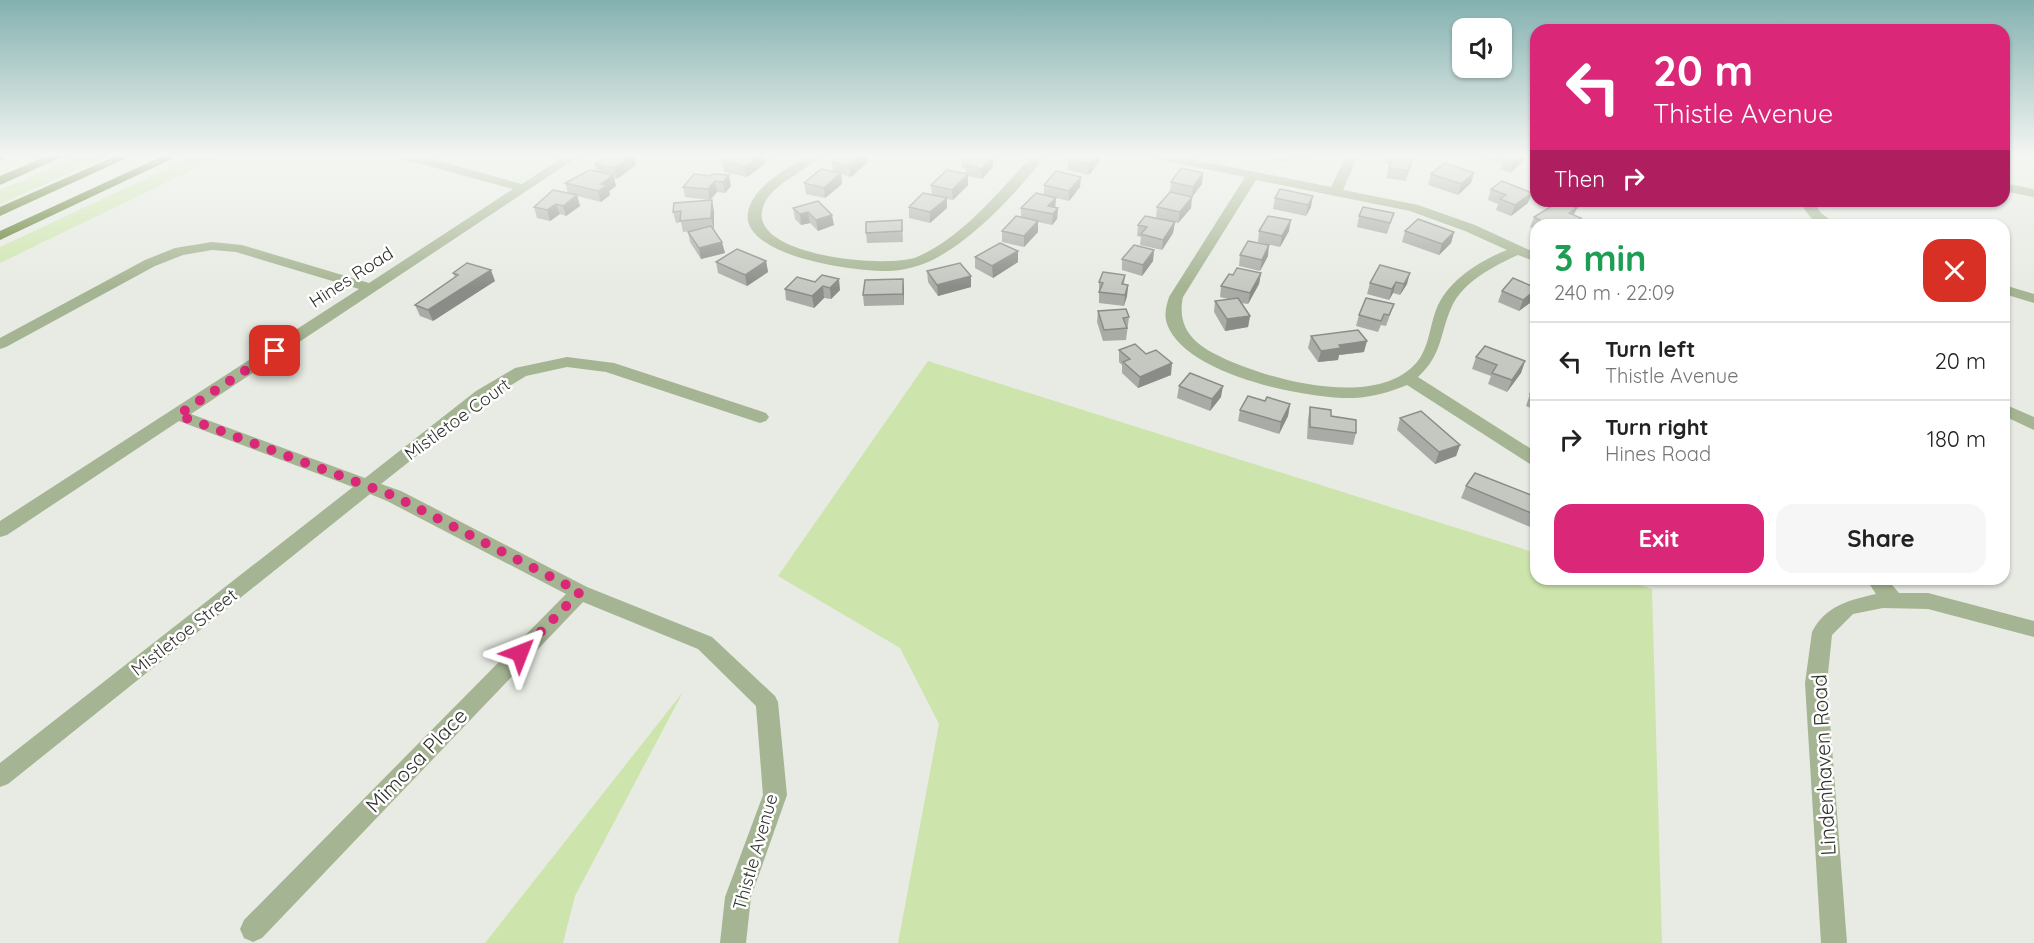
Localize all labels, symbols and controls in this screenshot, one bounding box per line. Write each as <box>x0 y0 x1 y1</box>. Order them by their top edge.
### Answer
map controls <box>1452 18 1512 78</box>
button: sound <box>1452 18 1512 78</box>
text: 20 m <box>1653 44 1753 97</box>
icon: left <box>1554 48 1632 126</box>
text: Thistle Avenue <box>1653 96 1833 130</box>
icon: right <box>1617 162 1650 195</box>
text: Then <box>1554 165 1605 193</box>
text: 3 min <box>1554 235 1647 280</box>
button: close <box>1923 239 1986 302</box>
street label: Hines Road <box>305 241 397 313</box>
text: 240 m · 22:09 <box>1554 280 1675 305</box>
pin <box>249 325 300 376</box>
icon: arrive <box>258 334 291 367</box>
text: Turn left <box>1605 335 1695 363</box>
icon: left <box>1554 345 1587 378</box>
text: 20 m <box>1935 347 1986 375</box>
text: Thistle Avenue <box>1605 363 1738 388</box>
street label: Mistletoe Court <box>400 373 514 465</box>
text: Turn right <box>1605 413 1709 441</box>
icon: right <box>1554 423 1587 456</box>
text: 180 m <box>1927 425 1986 453</box>
text: Hines Road <box>1605 441 1711 466</box>
button: Exit <box>1554 504 1764 573</box>
button: Share <box>1776 504 1986 573</box>
street label: Mistletoe Street <box>126 583 242 681</box>
position arrow <box>488 621 552 685</box>
street label: Lindenhaven Road <box>1805 674 1841 856</box>
street label: Mimosa Place <box>360 702 472 818</box>
street label: Thistle Avenue <box>727 791 783 913</box>

